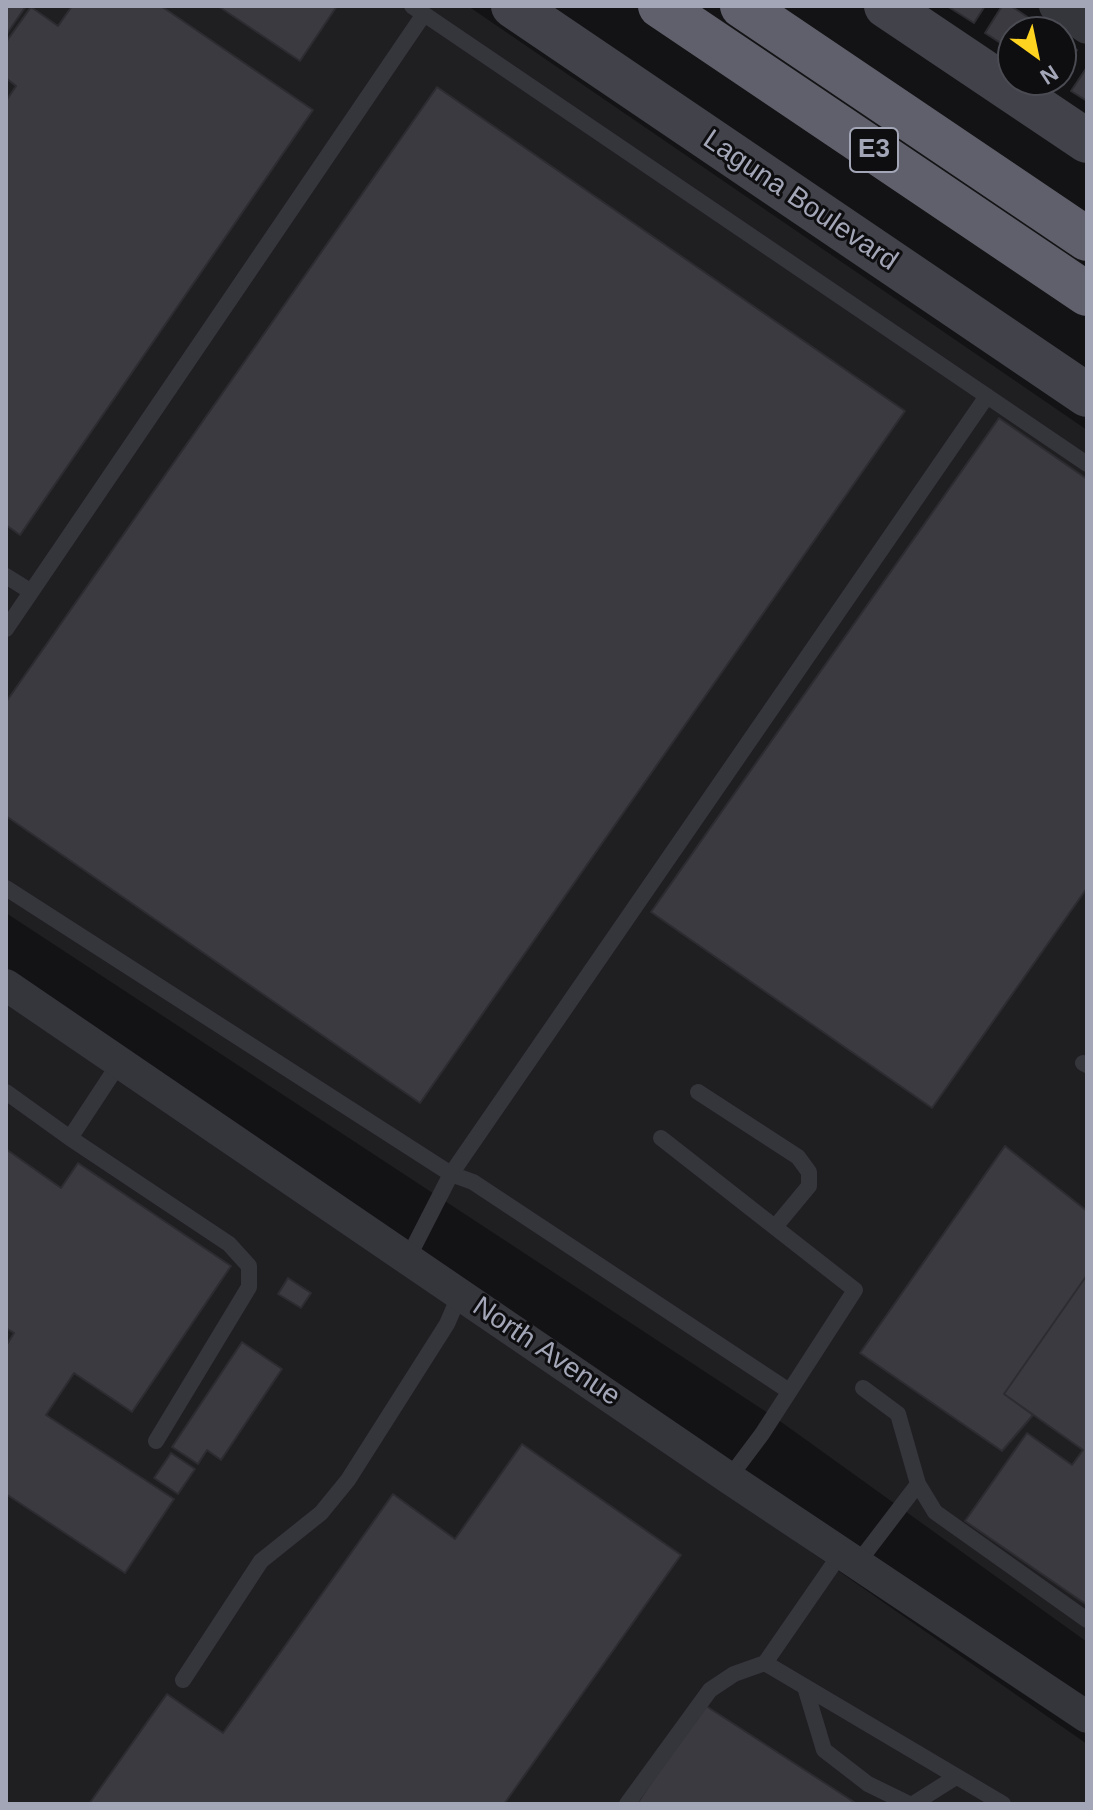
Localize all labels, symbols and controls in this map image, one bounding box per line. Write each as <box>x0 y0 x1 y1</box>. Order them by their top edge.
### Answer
north arrow <box>997 16 1077 96</box>
text: N <box>1036 60 1063 90</box>
street label: Laguna Boulevard <box>696 124 904 278</box>
road number: E3 <box>850 128 898 172</box>
street label: North Avenue <box>466 1290 626 1414</box>

